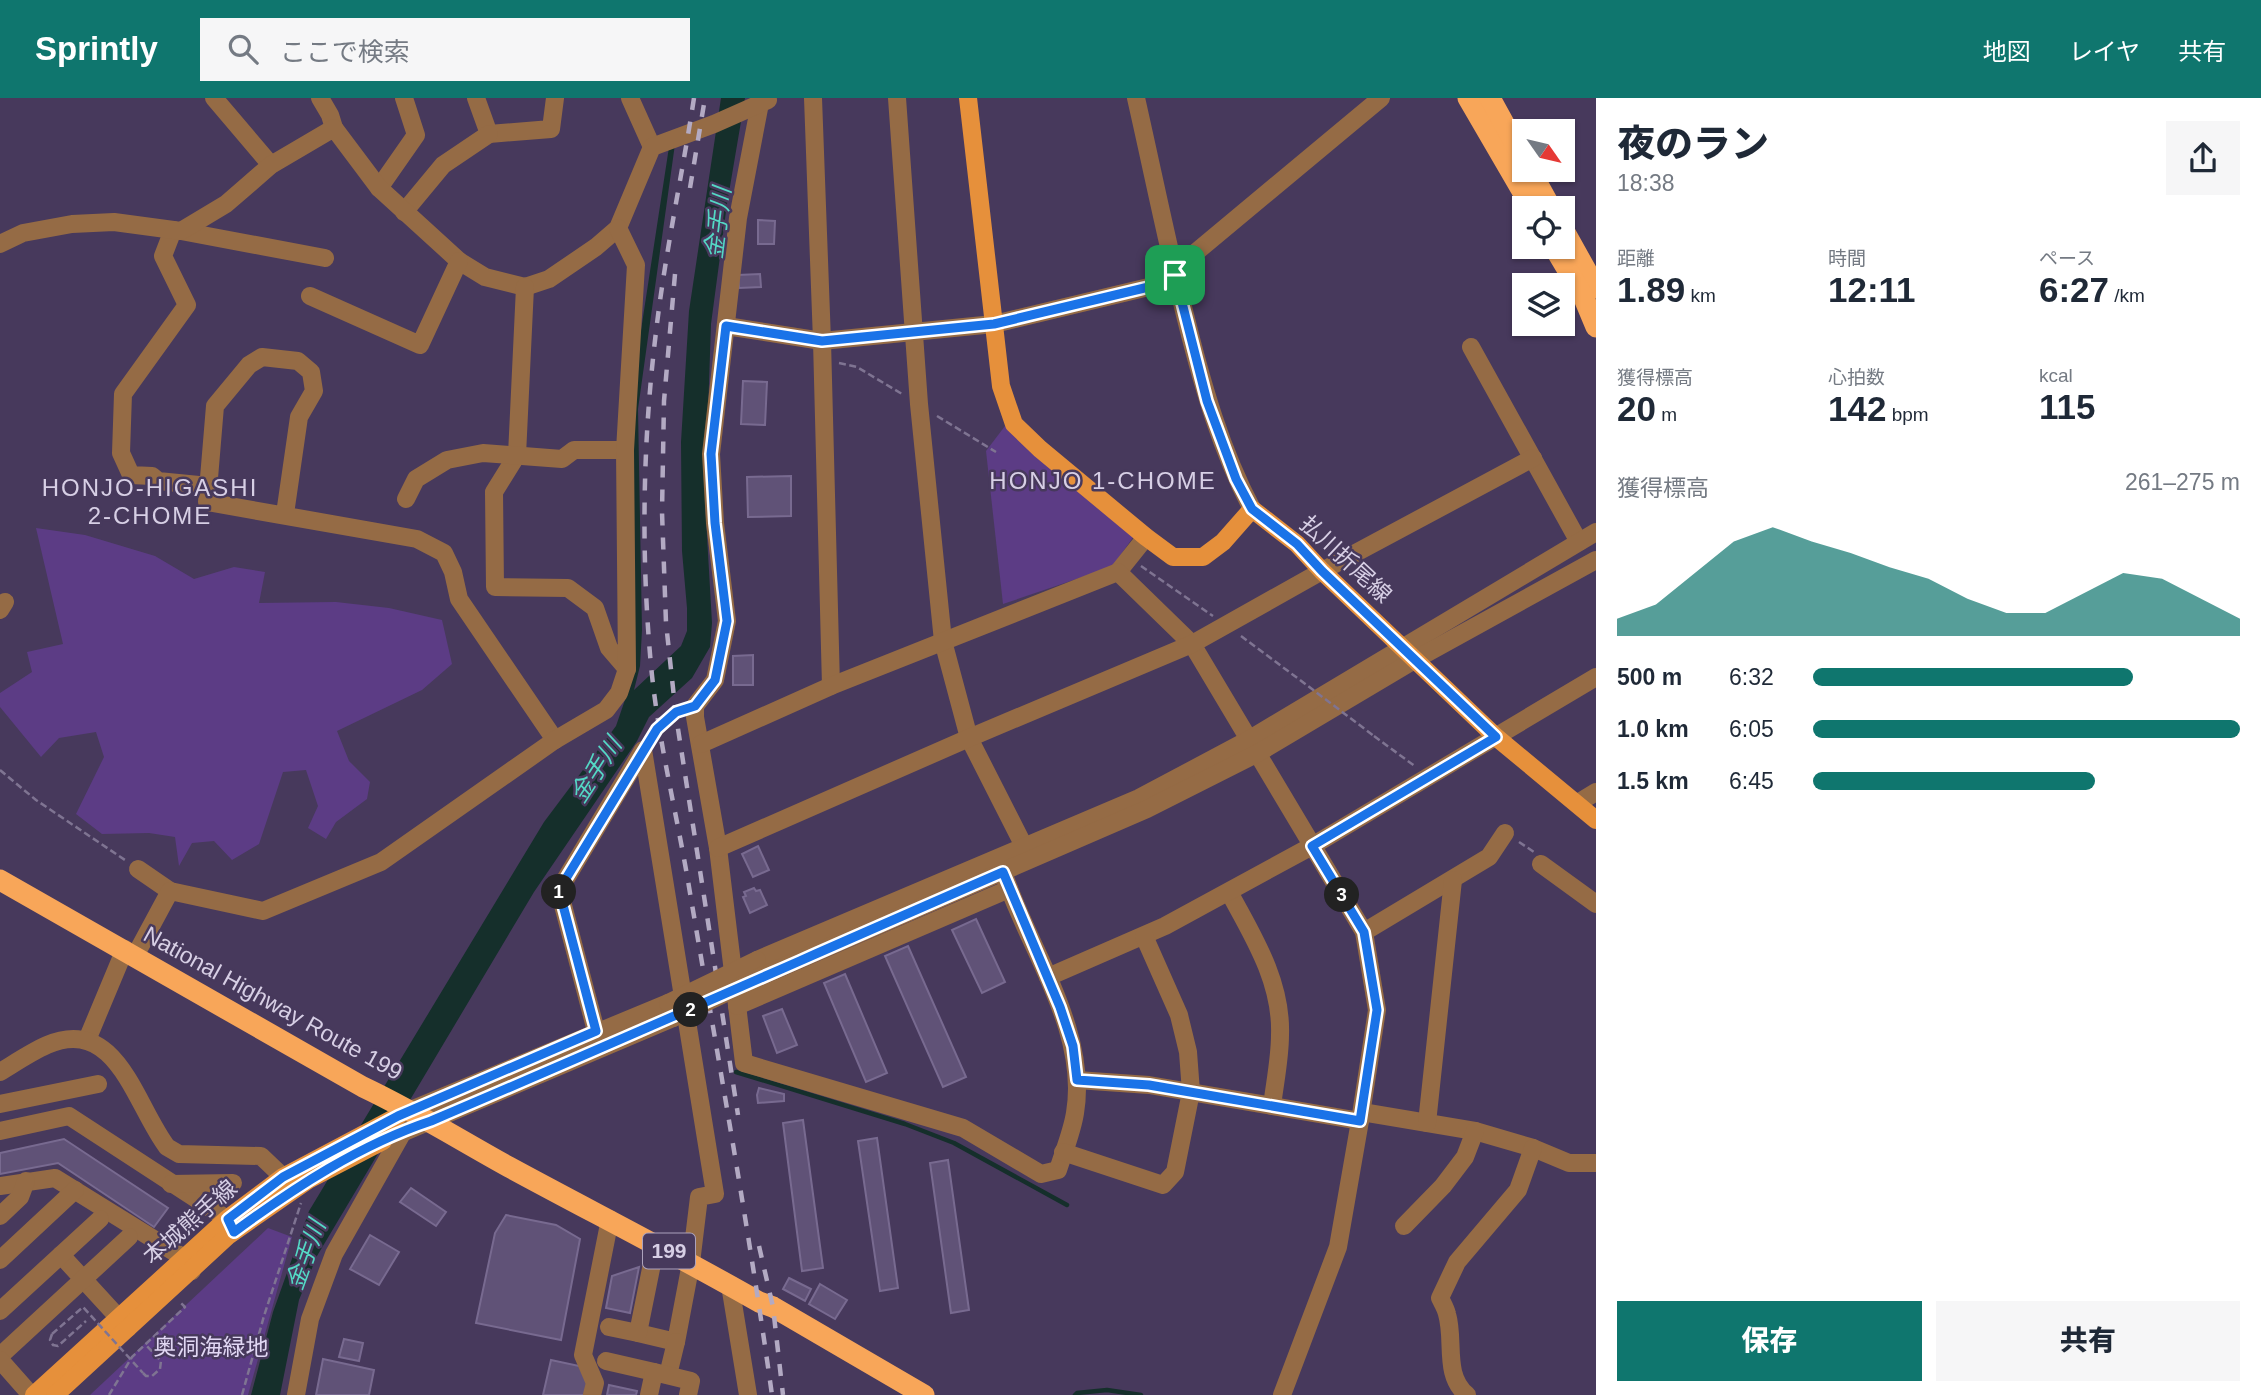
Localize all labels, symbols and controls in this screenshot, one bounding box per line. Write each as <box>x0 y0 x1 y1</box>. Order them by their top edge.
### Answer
search box <box>200 18 690 81</box>
text: Sprintly <box>35 30 158 67</box>
icon: search <box>224 30 262 68</box>
text: ここで検索 <box>280 37 410 67</box>
text: 地図 <box>1983 38 2031 65</box>
text: レイヤ <box>2069 38 2140 65</box>
text: 共有 <box>2178 38 2226 65</box>
north arrow <box>1512 119 1575 182</box>
map controls <box>1512 119 1575 336</box>
button: share <box>2166 121 2240 195</box>
text: 夜のラン <box>1617 123 1769 165</box>
text: 18:38 <box>1617 170 1675 196</box>
water label: 金手川 <box>700 183 736 260</box>
button: locate <box>1512 196 1575 259</box>
pin <box>1145 245 1205 305</box>
text: 距離 <box>1617 248 1655 269</box>
text: 時間 <box>1828 248 1866 269</box>
text: ペース <box>2039 248 2095 269</box>
icon: arrive <box>1156 256 1194 294</box>
text: 1.89 <box>1617 270 1685 309</box>
text: 12:11 <box>1828 270 1916 309</box>
text: 6:27 <box>2039 270 2109 309</box>
button: layers <box>1512 273 1575 336</box>
text: km <box>1685 285 1716 306</box>
text: /km <box>2109 285 2145 306</box>
text: kcal <box>2039 365 2073 386</box>
text: 獲得標高 <box>1617 367 1693 388</box>
text: 心拍数 <box>1828 367 1885 388</box>
text: 115 <box>2039 387 2095 426</box>
text: 20 <box>1617 389 1656 428</box>
text: 142 <box>1828 389 1886 428</box>
text: m <box>1656 404 1677 425</box>
text: bpm <box>1886 404 1929 425</box>
district label: HONJO 1-CHOME <box>989 467 1217 494</box>
text: 261–275 m <box>2125 469 2240 495</box>
district label: HONJO-HIGASHI 2-CHOME <box>42 474 258 529</box>
text: 獲得標高 <box>1617 475 1709 501</box>
street label: 払川折尾線 <box>1295 510 1397 608</box>
text: 500 m <box>1617 664 1682 690</box>
text: 6:32 <box>1729 664 1774 690</box>
text: 1.0 km <box>1617 716 1689 742</box>
text: 6:05 <box>1729 716 1774 742</box>
water label: 金手川 <box>565 730 628 807</box>
text: 1.5 km <box>1617 768 1689 794</box>
text: 6:45 <box>1729 768 1774 794</box>
pin: 1 <box>542 874 576 910</box>
pin: 3 <box>1324 878 1360 912</box>
text: 1 <box>553 881 564 902</box>
text: 3 <box>1336 884 1347 905</box>
street label: National Highway Route 199 <box>139 921 407 1085</box>
pin: 2 <box>674 992 708 1028</box>
text: 2 <box>685 999 696 1020</box>
street label: 本城熊手線 <box>138 1174 242 1270</box>
water label: 金手川 <box>281 1214 332 1293</box>
road number: 199 <box>643 1234 695 1268</box>
button: 保存 <box>1617 1301 1922 1381</box>
button: 共有 <box>1936 1301 2240 1381</box>
park label: 奥洞海緑地 <box>154 1334 269 1360</box>

